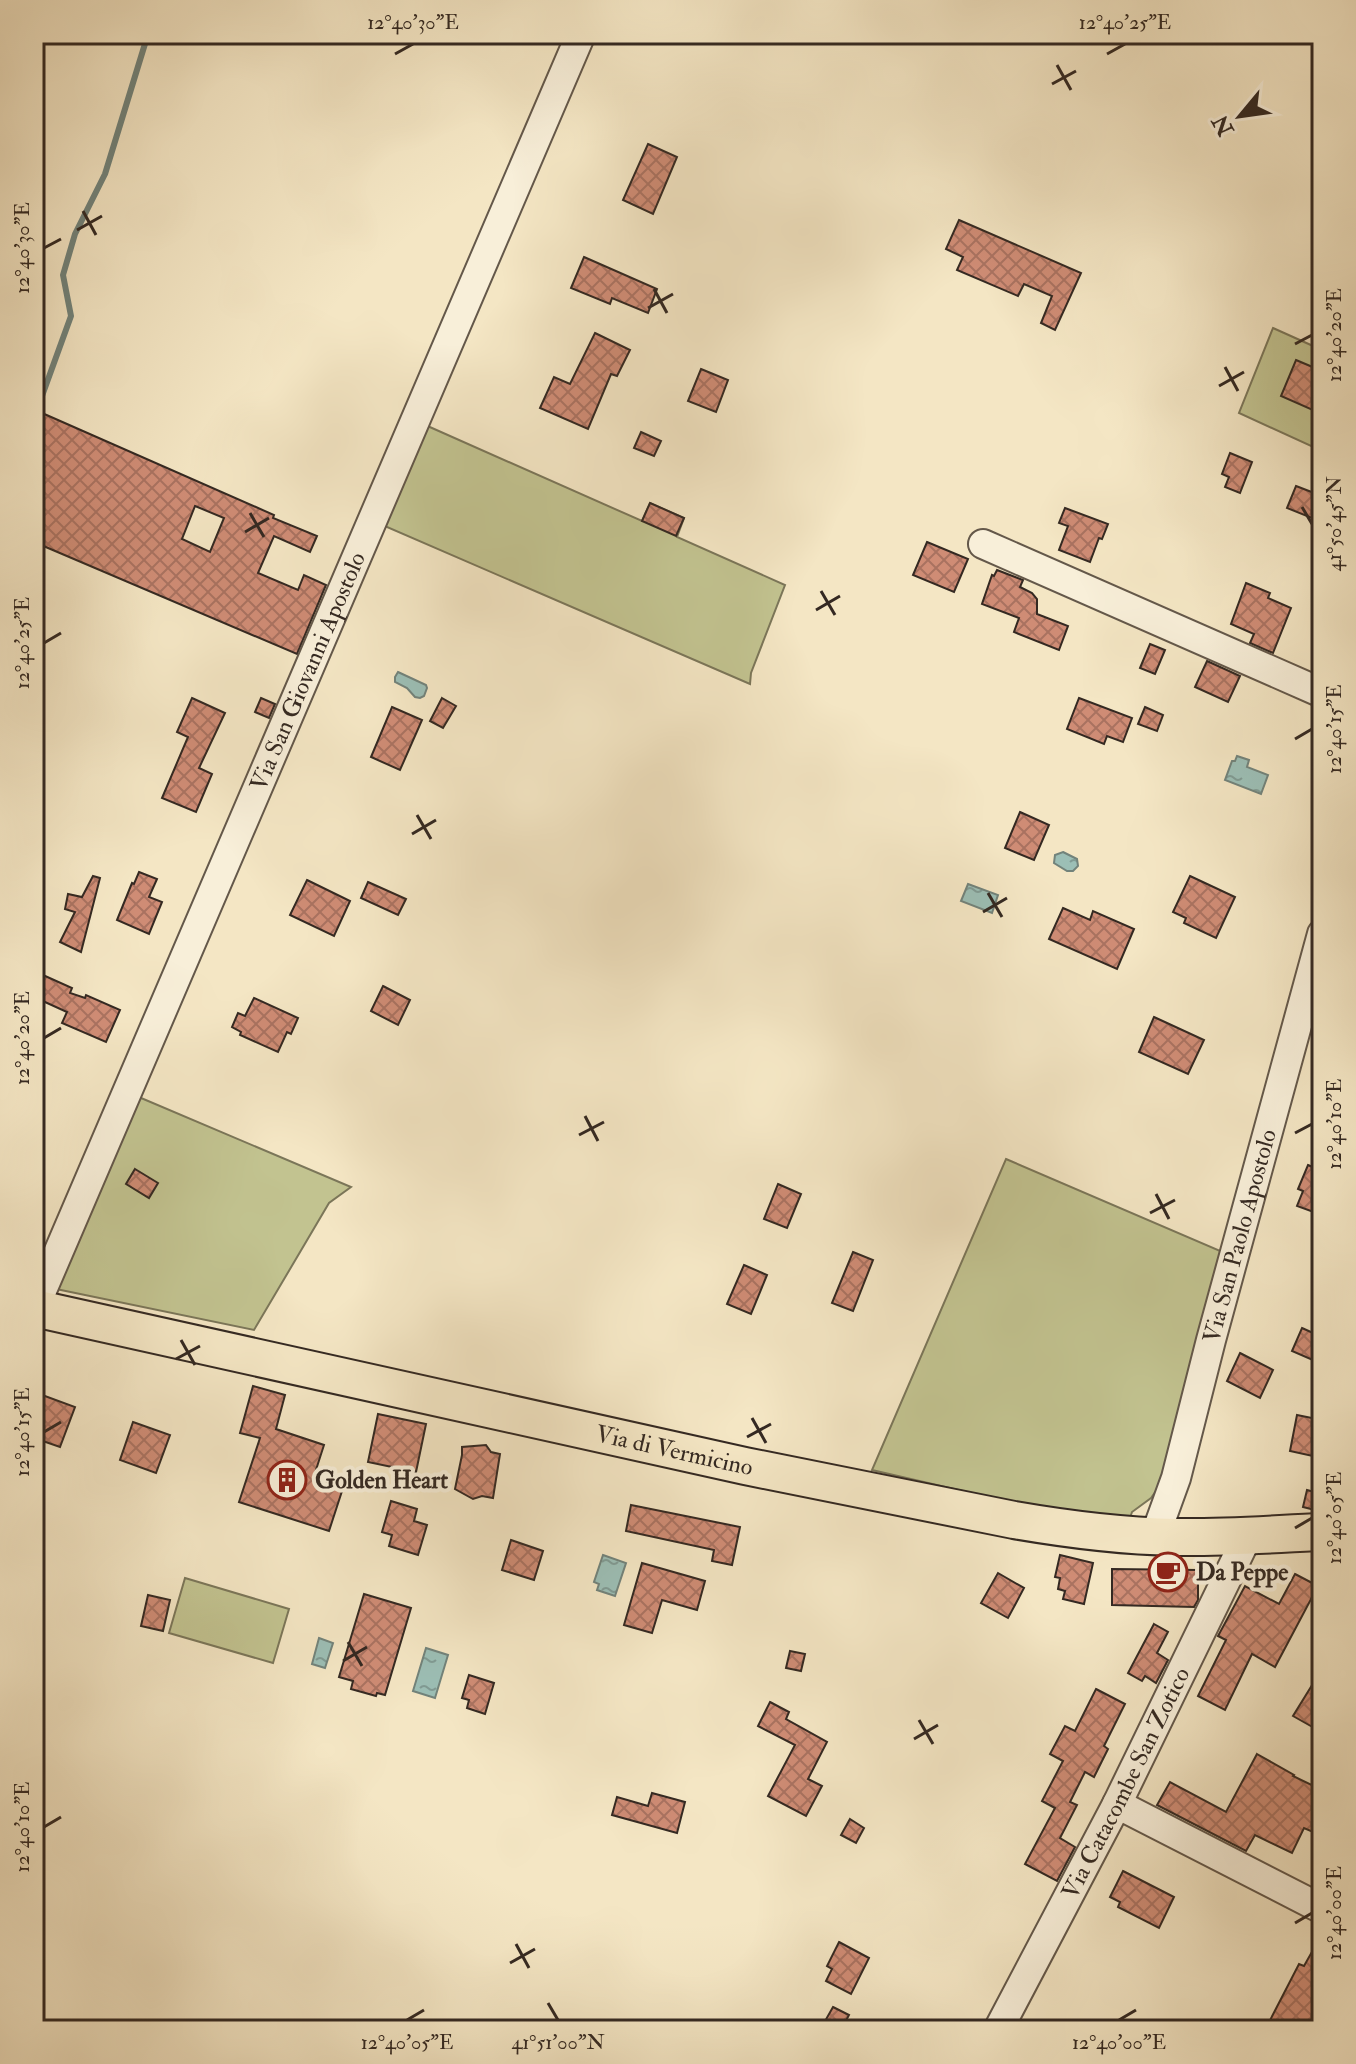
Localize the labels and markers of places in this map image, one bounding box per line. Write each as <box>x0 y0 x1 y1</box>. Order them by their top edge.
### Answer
building icon: Golden Heart <box>266 1459 308 1501</box>
place label: Golden Heart <box>315 1465 448 1496</box>
cafe icon: Da Peppe <box>1147 1551 1189 1593</box>
place label: Da Peppe <box>1196 1557 1288 1588</box>

